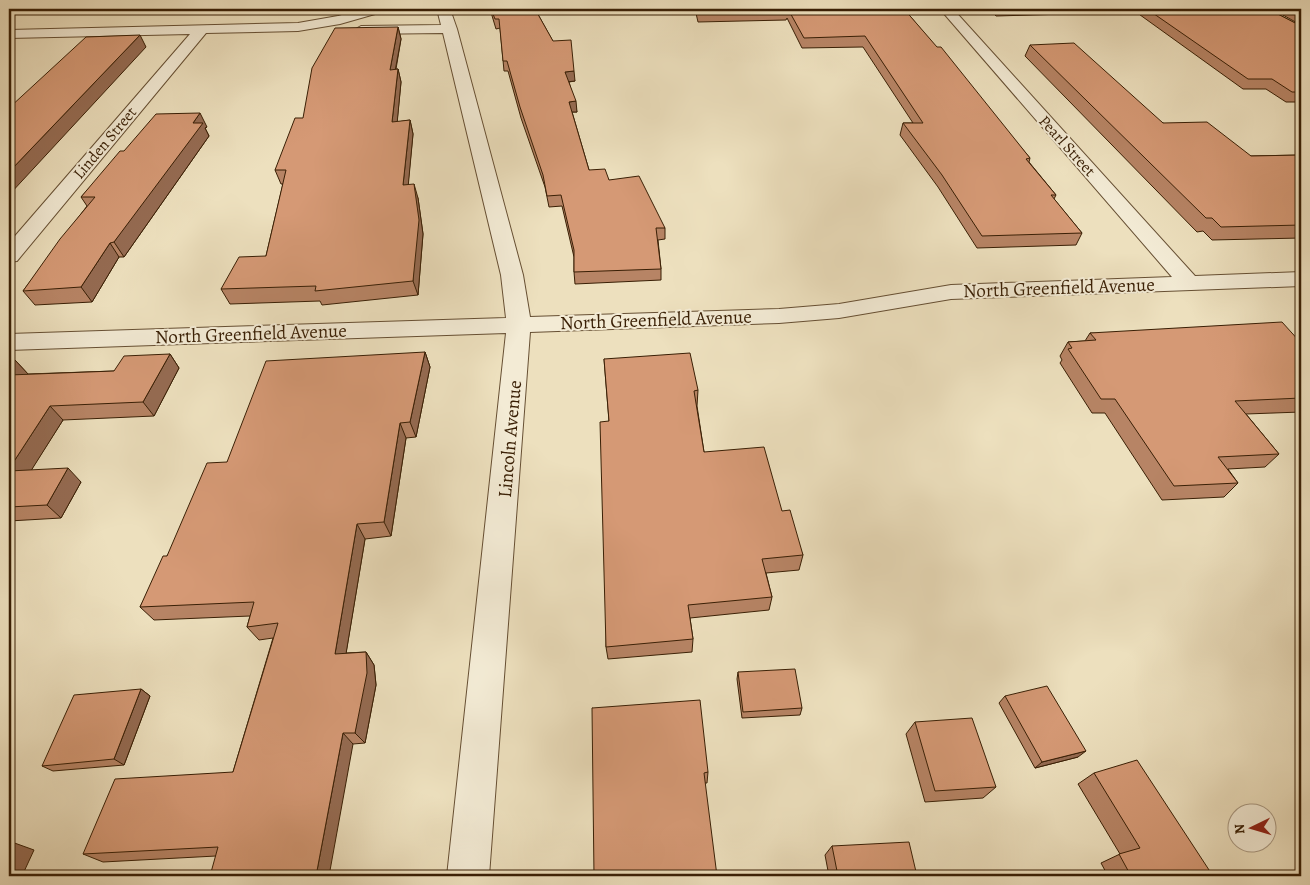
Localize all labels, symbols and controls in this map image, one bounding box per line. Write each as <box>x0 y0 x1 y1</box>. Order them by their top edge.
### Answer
street label: Linden Street <box>68 102 142 184</box>
street label: Pearl Street <box>1034 111 1100 181</box>
street label: North Greenfield Avenue <box>963 272 1155 304</box>
street label: North Greenfield Avenue <box>560 304 752 336</box>
street label: North Greenfield Avenue <box>155 318 347 350</box>
street label: Lincoln Avenue <box>492 379 528 499</box>
north arrow <box>1228 802 1278 852</box>
text: N <box>1230 823 1249 835</box>

